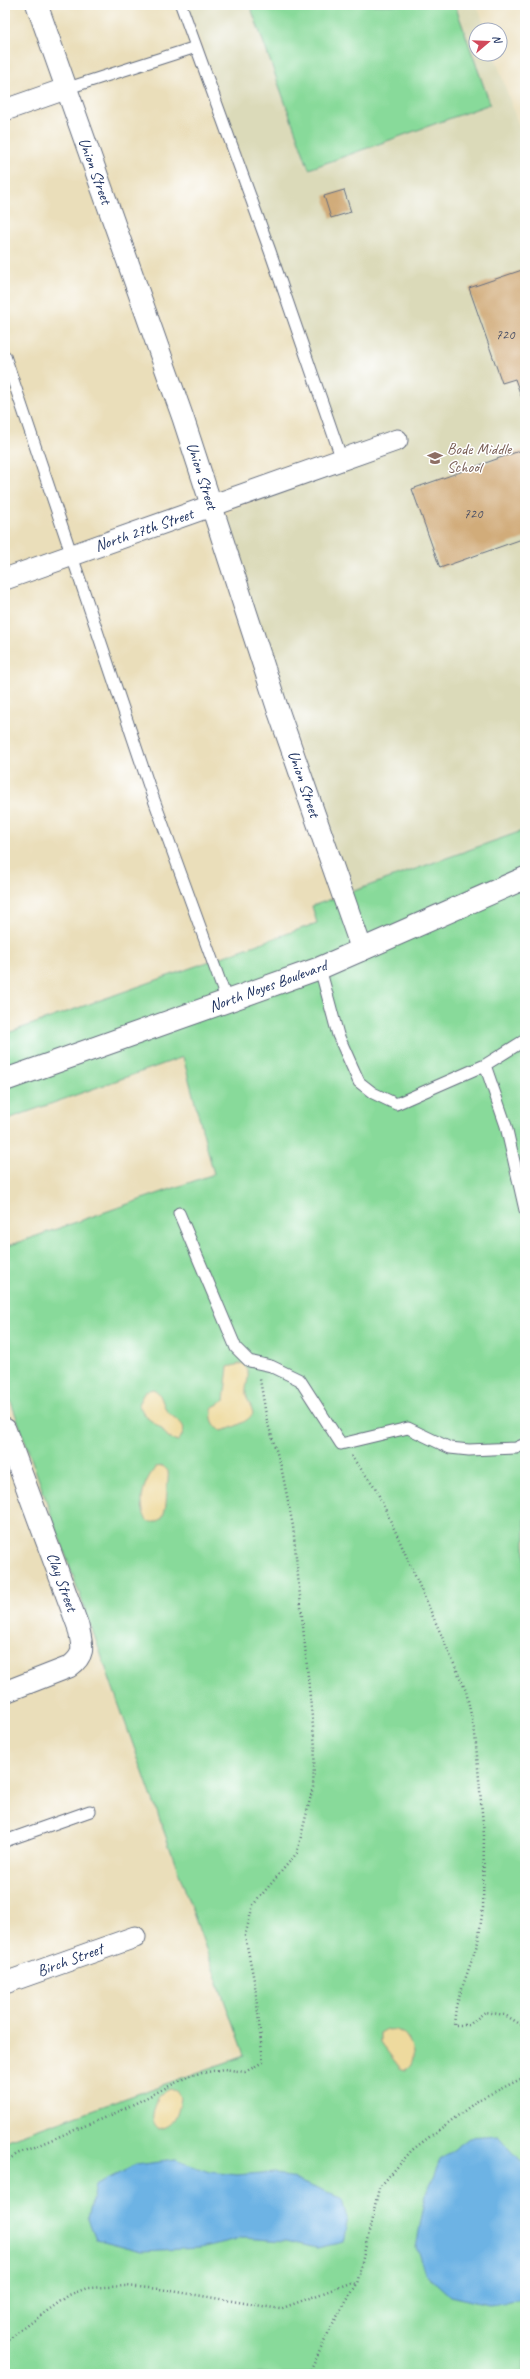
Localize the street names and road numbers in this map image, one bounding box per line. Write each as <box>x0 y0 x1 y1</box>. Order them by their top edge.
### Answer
street label: Union Street <box>74 135 117 209</box>
street label: Union Street <box>182 440 223 514</box>
street label: North 27th Street <box>92 503 197 556</box>
street label: Union Street <box>283 748 325 822</box>
street label: North Noyes Boulevard <box>206 954 332 1017</box>
street label: Clay Street <box>42 1550 82 1616</box>
street label: Birch Street <box>34 1938 108 1981</box>

